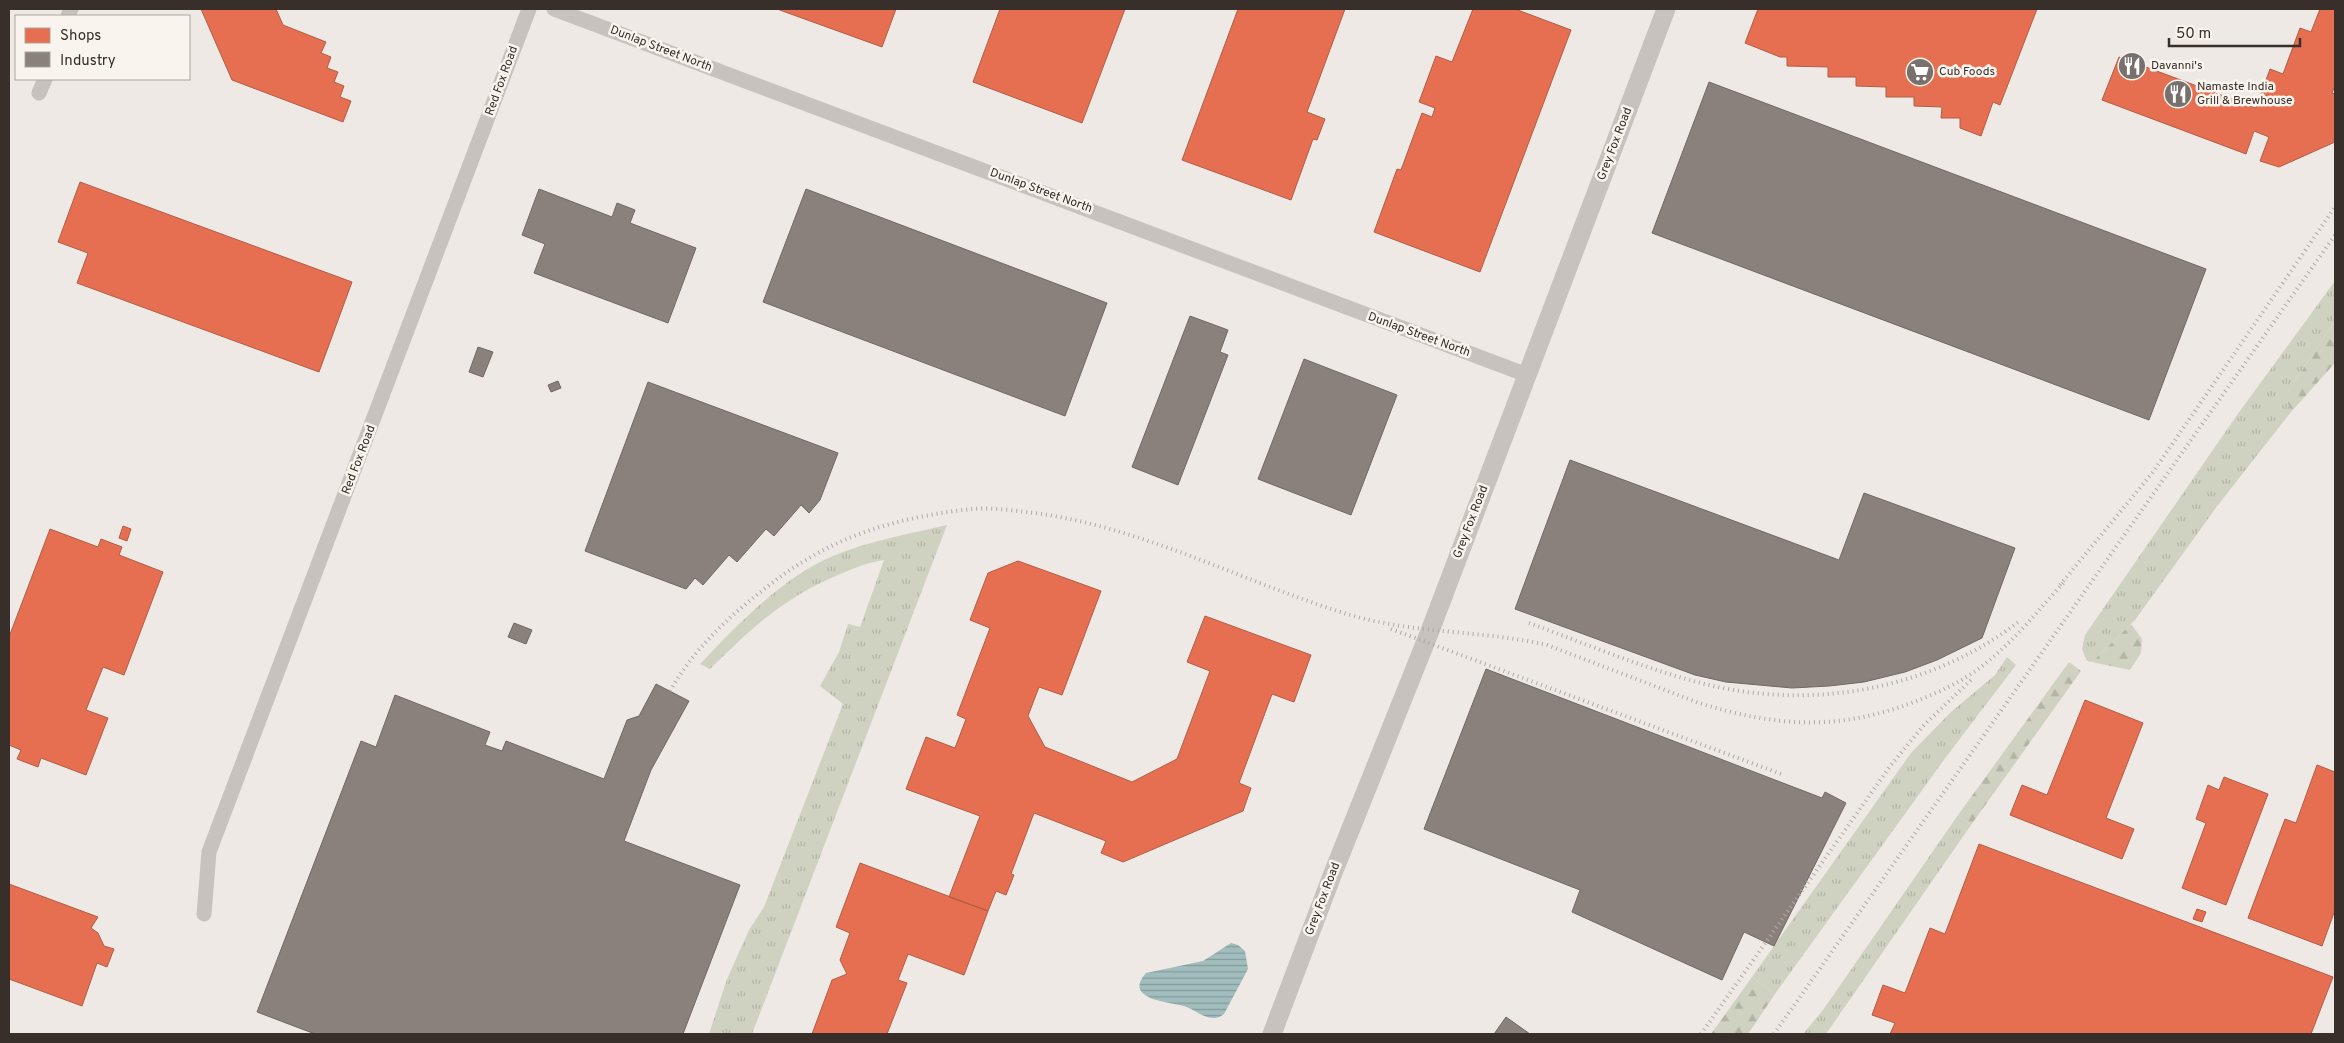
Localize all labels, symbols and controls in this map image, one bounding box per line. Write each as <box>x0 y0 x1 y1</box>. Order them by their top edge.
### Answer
legend <box>15 15 190 80</box>
scale bar <box>2169 15 2300 47</box>
street label: Dunlap Street North <box>608 22 714 76</box>
text: 50 m <box>2176 25 2211 44</box>
text: Shops <box>60 27 101 46</box>
street label: Red Fox Road <box>482 44 522 118</box>
restaurant icon: Davanni's <box>2117 51 2147 81</box>
text: Industry <box>60 52 116 71</box>
supermarket icon: Cub Foods <box>1905 57 1935 87</box>
place label: Davanni's <box>2151 58 2203 74</box>
place label: Cub Foods <box>1939 64 1995 80</box>
restaurant icon: Namaste India Grill & Brewhouse <box>2163 79 2193 109</box>
place label: Namaste India Grill & Brewhouse <box>2197 79 2293 109</box>
street label: Grey Fox Road <box>1594 105 1636 183</box>
street label: Dunlap Street North <box>988 165 1094 217</box>
street label: Dunlap Street North <box>1366 309 1472 361</box>
street label: Red Fox Road <box>338 423 380 497</box>
street label: Grey Fox Road <box>1450 483 1492 561</box>
street label: Grey Fox Road <box>1302 860 1344 938</box>

